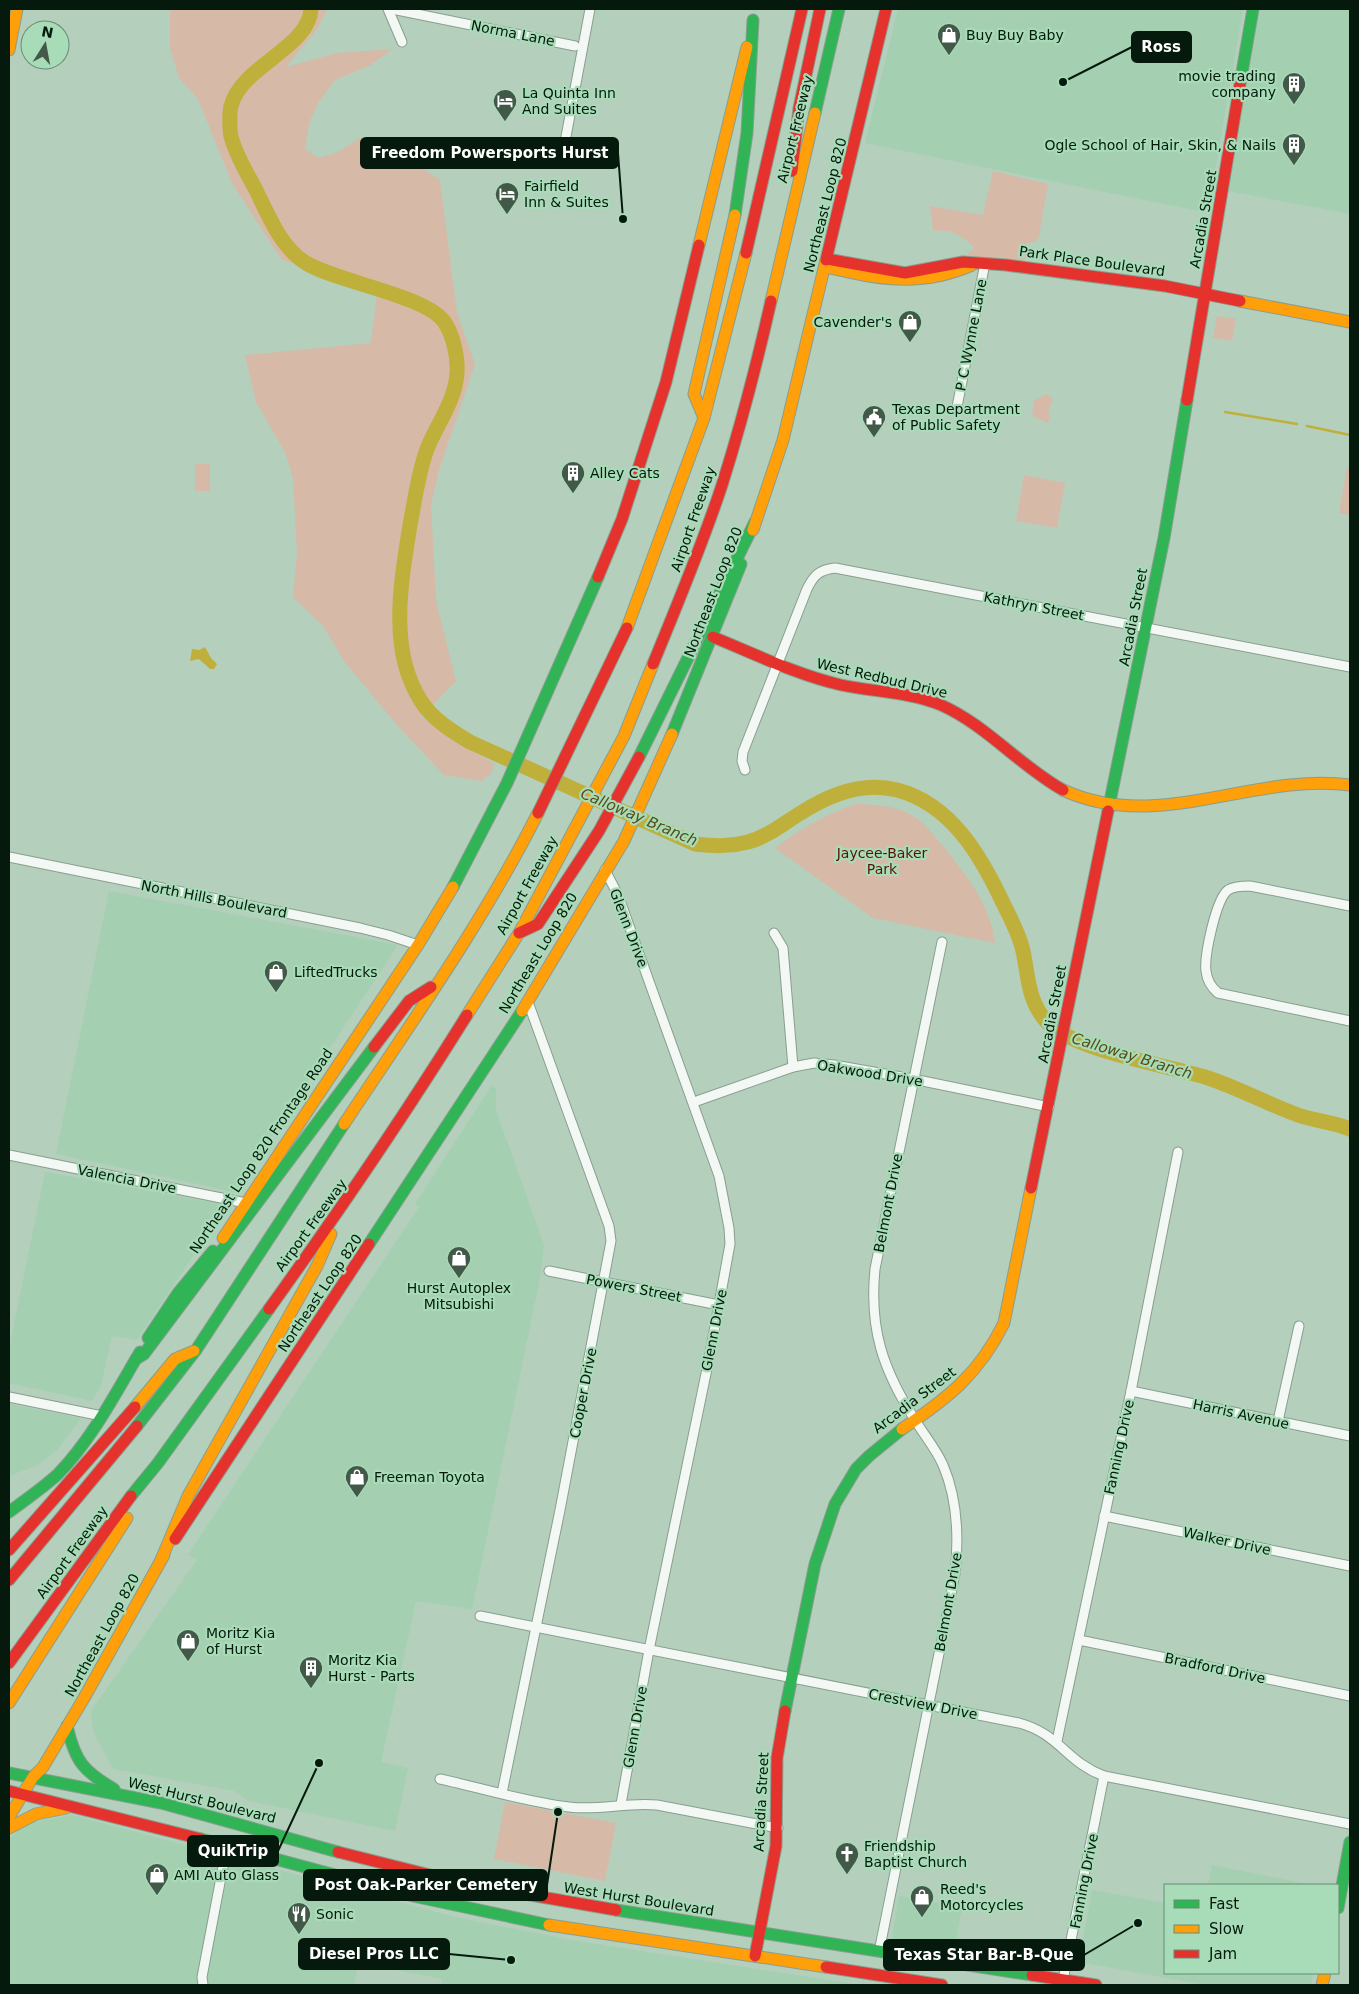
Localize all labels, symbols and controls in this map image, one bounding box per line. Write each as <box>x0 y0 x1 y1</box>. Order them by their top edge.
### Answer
street label: Norma Lane <box>470 17 556 49</box>
north arrow <box>20 20 70 70</box>
shop icon: Buy Buy Baby <box>936 22 962 56</box>
text: N <box>40 23 55 41</box>
place label: Buy Buy Baby <box>966 27 1064 43</box>
callout: Ross <box>1132 32 1191 62</box>
text: Ross <box>1141 38 1181 56</box>
place label: movie trading company <box>1178 68 1276 100</box>
building icon: movie trading company <box>1281 71 1307 105</box>
street label: Airport Freeway <box>774 74 816 184</box>
place label: La Quinta Inn And Suites <box>522 85 616 117</box>
hotel icon: La Quinta Inn And Suites <box>492 88 518 122</box>
building icon: Ogle School of Hair, Skin, & Nails <box>1281 132 1307 166</box>
street label: Northeast Loop 820 <box>801 136 849 274</box>
place label: Ogle School of Hair, Skin, & Nails <box>1044 137 1276 153</box>
callout: Freedom Powersports Hurst <box>361 138 618 168</box>
text: Freedom Powersports Hurst <box>371 144 609 162</box>
street label: Arcadia Street <box>1186 168 1220 269</box>
place label: Fairfield Inn & Suites <box>524 178 609 210</box>
hotel icon: Fairfield Inn & Suites <box>494 181 520 215</box>
street label: Park Place Boulevard <box>1018 243 1166 279</box>
street label: P C Wynne Lane <box>952 278 990 392</box>
shop icon: Cavender's <box>897 309 923 343</box>
place label: Cavender's <box>813 314 892 330</box>
place label: Texas Department of Public Safety <box>891 401 1020 433</box>
public building icon: Texas Department of Public Safety <box>861 404 887 438</box>
building icon: Alley Cats <box>560 460 586 494</box>
street label: Airport Freeway <box>667 464 719 574</box>
place label: Alley Cats <box>590 465 660 481</box>
street label: Northeast Loop 820 <box>681 525 745 659</box>
street label: Arcadia Street <box>1116 566 1150 667</box>
street label: Kathryn Street <box>983 588 1086 624</box>
street label: West Redbud Drive <box>815 655 949 701</box>
water label: Calloway Branch <box>578 784 700 850</box>
street label: Airport Freeway <box>493 833 561 937</box>
park label: Jaycee-Baker Park <box>836 845 928 877</box>
street label: North Hills Boulevard <box>140 877 288 921</box>
street label: Glenn Drive <box>607 886 651 970</box>
street label: Northeast Loop 820 <box>496 890 580 1016</box>
shop icon: LiftedTrucks <box>263 959 289 993</box>
street label: Arcadia Street <box>1035 963 1069 1064</box>
place label: LiftedTrucks <box>294 964 378 980</box>
water label: Calloway Branch <box>1070 1029 1194 1083</box>
street label: Northeast Loop 820 Frontage Road <box>186 1045 336 1257</box>
street label: Oakwood Drive <box>816 1057 924 1089</box>
street label: Belmont Drive <box>871 1152 905 1254</box>
street label: Valencia Drive <box>76 1162 178 1196</box>
street label: Airport Freeway <box>272 1176 350 1274</box>
street label: Northeast Loop 820 <box>275 1231 365 1355</box>
shop icon: Hurst Autoplex Mitsubishi <box>446 1245 472 1279</box>
street label: Powers Street <box>585 1271 683 1305</box>
place label: Hurst Autoplex Mitsubishi <box>407 1280 511 1312</box>
street label: Glenn Drive <box>698 1288 730 1372</box>
street label: Cooper Drive <box>566 1346 600 1440</box>
street label: Arcadia Street <box>869 1363 959 1436</box>
street label: Harris Avenue <box>1191 1396 1291 1432</box>
street label: Fanning Drive <box>1101 1398 1137 1496</box>
shop icon: Freeman Toyota <box>344 1464 370 1498</box>
place label: Freeman Toyota <box>374 1469 485 1485</box>
street label: Airport Freeway <box>33 1503 111 1601</box>
street label: Walker Drive <box>1182 1524 1272 1558</box>
street label: Belmont Drive <box>931 1551 965 1653</box>
street label: Northeast Loop 820 <box>61 1571 143 1699</box>
place label: Moritz Kia of Hurst <box>206 1625 275 1657</box>
shop icon: Moritz Kia of Hurst <box>175 1628 201 1662</box>
street label: Bradford Drive <box>1163 1650 1267 1686</box>
place label: Moritz Kia Hurst - Parts <box>328 1652 415 1684</box>
building icon: Moritz Kia Hurst - Parts <box>298 1655 324 1689</box>
street label: Glenn Drive <box>620 1685 650 1769</box>
street label: Crestview Drive <box>867 1686 979 1722</box>
street label: Arcadia Street <box>750 1751 772 1852</box>
street label: West Hurst Boulevard <box>126 1774 278 1826</box>
street label: Fanning Drive <box>1067 1832 1101 1930</box>
callout: QuikTrip <box>188 1836 278 1866</box>
place label: Friendship Baptist Church <box>864 1838 967 1870</box>
church icon: Friendship Baptist Church <box>834 1841 860 1875</box>
text: QuikTrip <box>198 1842 268 1860</box>
shop icon: AMI Auto Glass <box>144 1862 170 1896</box>
place label: AMI Auto Glass <box>174 1867 279 1883</box>
callout: Post Oak-Parker Cemetery <box>304 1870 547 1900</box>
text: Post Oak-Parker Cemetery <box>314 1876 538 1894</box>
street label: West Hurst Boulevard <box>563 1879 715 1919</box>
place label: Reed's Motorcycles <box>940 1881 1024 1913</box>
shop icon: Reed's Motorcycles <box>909 1884 935 1918</box>
legend <box>1164 1884 1339 1974</box>
text: Fast <box>1209 1895 1239 1913</box>
restaurant icon: Sonic <box>286 1901 312 1935</box>
place label: Sonic <box>316 1906 354 1922</box>
text: Slow <box>1209 1920 1244 1938</box>
callout: Diesel Pros LLC <box>299 1939 449 1969</box>
callout: Texas Star Bar-B-Que <box>884 1940 1084 1970</box>
text: Diesel Pros LLC <box>309 1945 439 1963</box>
text: Jam <box>1208 1945 1237 1963</box>
text: Texas Star Bar-B-Que <box>894 1946 1074 1964</box>

